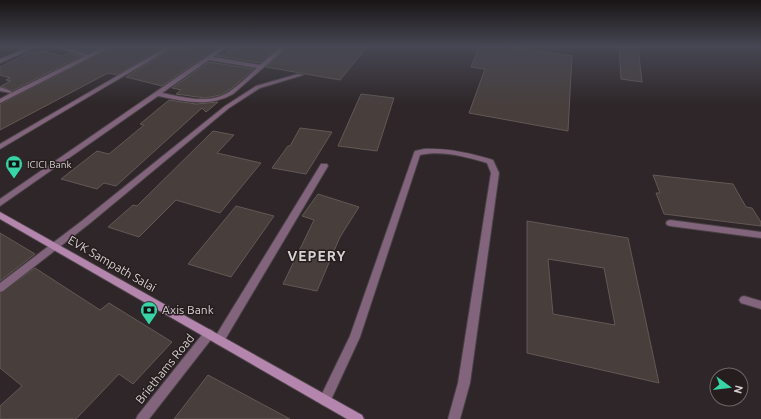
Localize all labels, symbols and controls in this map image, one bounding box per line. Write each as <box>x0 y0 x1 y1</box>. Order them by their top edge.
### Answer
bank icon: ICICI Bank <box>4 154 24 179</box>
place label: ICICI Bank <box>27 159 71 170</box>
street label: EVK Sampath Salai <box>66 233 159 294</box>
district label: VEPERY <box>287 248 347 264</box>
bank icon: Axis Bank <box>139 300 159 325</box>
place label: Axis Bank <box>162 303 214 316</box>
street label: Briethams Road <box>133 331 197 406</box>
north arrow <box>709 367 749 407</box>
text: N <box>732 384 746 395</box>

